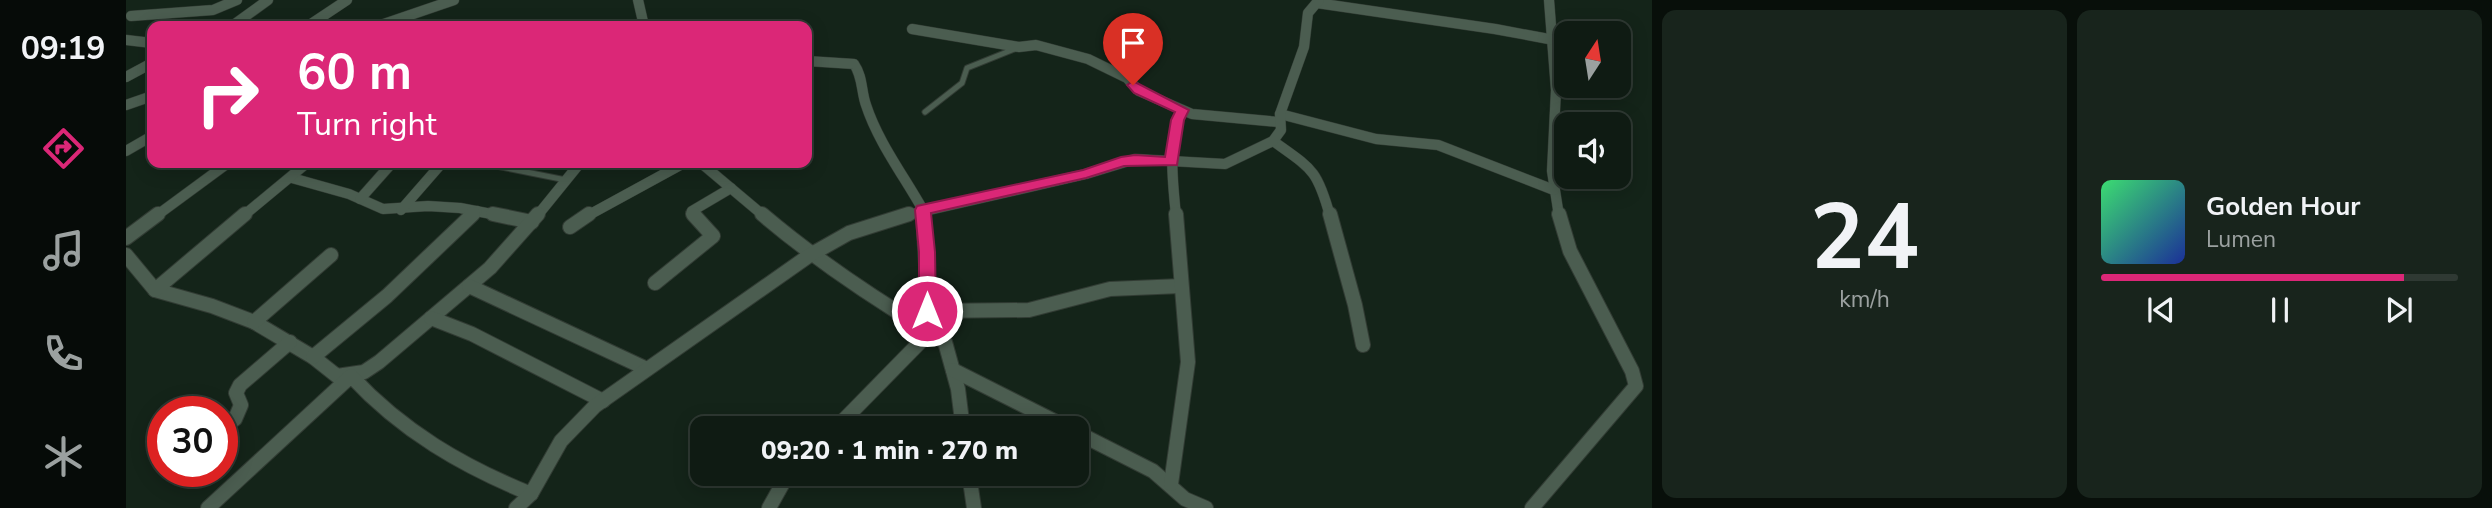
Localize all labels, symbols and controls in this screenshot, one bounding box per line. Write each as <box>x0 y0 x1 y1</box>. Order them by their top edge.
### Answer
pin <box>1103 13 1163 85</box>
north arrow <box>1554 21 1631 98</box>
map controls <box>1554 21 1631 189</box>
icon: arrive <box>1114 24 1152 62</box>
text: 09:19 <box>21 27 105 70</box>
text: 60 m <box>297 39 412 106</box>
icon: right <box>182 49 273 140</box>
text: Turn right <box>297 103 437 146</box>
button: sound <box>1554 112 1631 189</box>
icon: directions <box>39 124 88 173</box>
text: 24 <box>1810 176 1919 300</box>
text: Golden Hour <box>2206 189 2361 224</box>
text: Lumen <box>2206 224 2276 255</box>
icon: music <box>39 226 88 275</box>
position arrow <box>890 274 964 348</box>
text: km/h <box>1839 284 1890 315</box>
icon: previous <box>2142 291 2180 329</box>
icon: pause <box>2261 291 2299 329</box>
icon: next <box>2380 291 2418 329</box>
icon: phone <box>39 329 88 378</box>
speed limit sign: 30 <box>147 396 238 487</box>
icon: climate <box>39 432 88 481</box>
text: 09:20 · 1 min · 270 m <box>761 433 1018 468</box>

